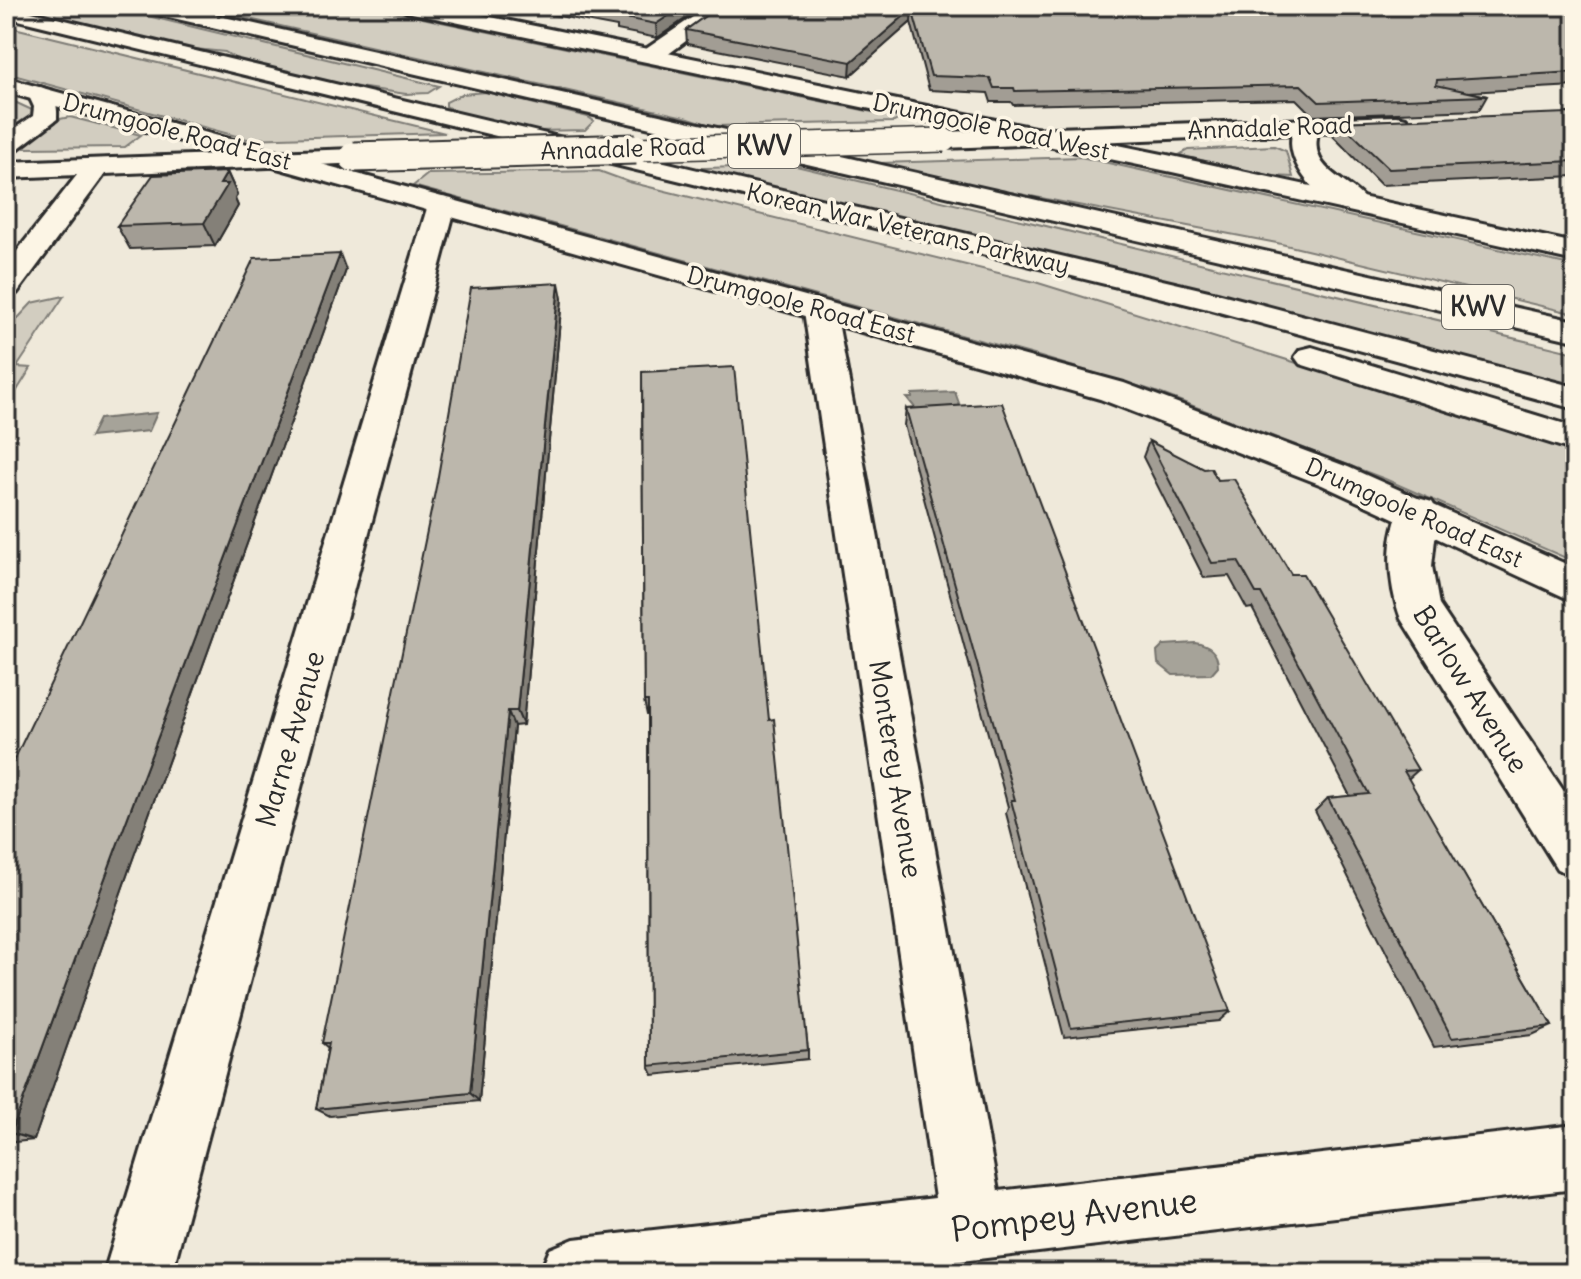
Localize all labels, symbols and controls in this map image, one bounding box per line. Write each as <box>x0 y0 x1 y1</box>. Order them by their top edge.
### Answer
street label: Drumgoole Road East <box>60 86 295 176</box>
street label: Drumgoole Road West <box>870 86 1112 166</box>
street label: Annadale Road <box>1187 109 1353 145</box>
road number: KWV <box>728 124 800 168</box>
street label: Annadale Road <box>540 130 706 166</box>
street label: Korean War Veterans Parkway <box>744 176 1073 280</box>
street label: Drumgoole Road East <box>684 259 919 349</box>
road number: KWV <box>1442 285 1514 329</box>
street label: Drumgoole Road East <box>1301 451 1528 574</box>
street label: Barlow Avenue <box>1405 599 1537 779</box>
street label: Marne Avenue <box>248 647 332 831</box>
street label: Monterey Avenue <box>861 657 931 881</box>
street label: Pompey Avenue <box>948 1178 1200 1251</box>

